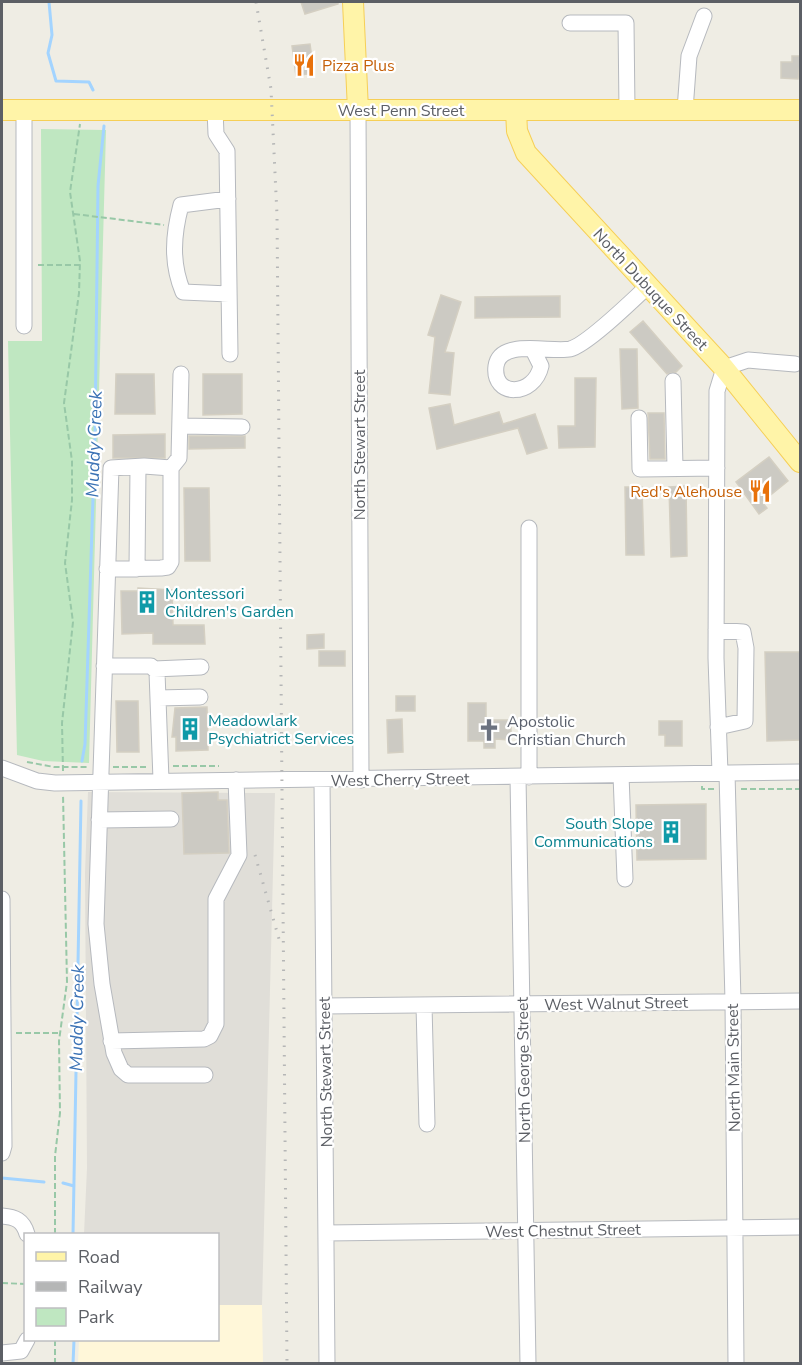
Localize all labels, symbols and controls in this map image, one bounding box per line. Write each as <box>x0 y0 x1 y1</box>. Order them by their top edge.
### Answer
restaurant icon: Pizza Plus <box>291 52 317 78</box>
place label: Pizza Plus <box>322 55 395 77</box>
street label: West Penn Street <box>338 100 465 122</box>
street label: North Dubuque Street <box>588 224 713 356</box>
street label: North Stewart Street <box>349 369 371 520</box>
water label: Muddy Creek <box>80 389 108 498</box>
restaurant icon: Red's Alehouse <box>747 478 773 504</box>
place label: Red's Alehouse <box>630 481 742 503</box>
place label: Montessori Children's Garden <box>165 583 294 623</box>
building icon: Montessori Children's Garden <box>134 589 160 615</box>
place label: Meadowlark Psychiatrict Services <box>208 710 354 750</box>
place label: Apostolic Christian Church <box>507 711 626 751</box>
building icon: Meadowlark Psychiatrict Services <box>177 716 203 742</box>
church icon: Apostolic Christian Church <box>476 717 502 743</box>
street label: West Cherry Street <box>330 768 470 792</box>
place label: South Slope Communications <box>534 813 653 853</box>
building icon: South Slope Communications <box>658 819 684 845</box>
water label: Muddy Creek <box>64 963 90 1072</box>
street label: West Walnut Street <box>544 992 689 1016</box>
street label: North Stewart Street <box>314 996 338 1148</box>
street label: North George Street <box>512 996 536 1143</box>
street label: North Main Street <box>722 1003 746 1132</box>
street label: West Chestnut Street <box>485 1219 641 1243</box>
legend <box>24 1233 219 1341</box>
text: Road <box>78 1245 120 1269</box>
text: Railway <box>78 1275 143 1299</box>
text: Park <box>78 1305 115 1329</box>

